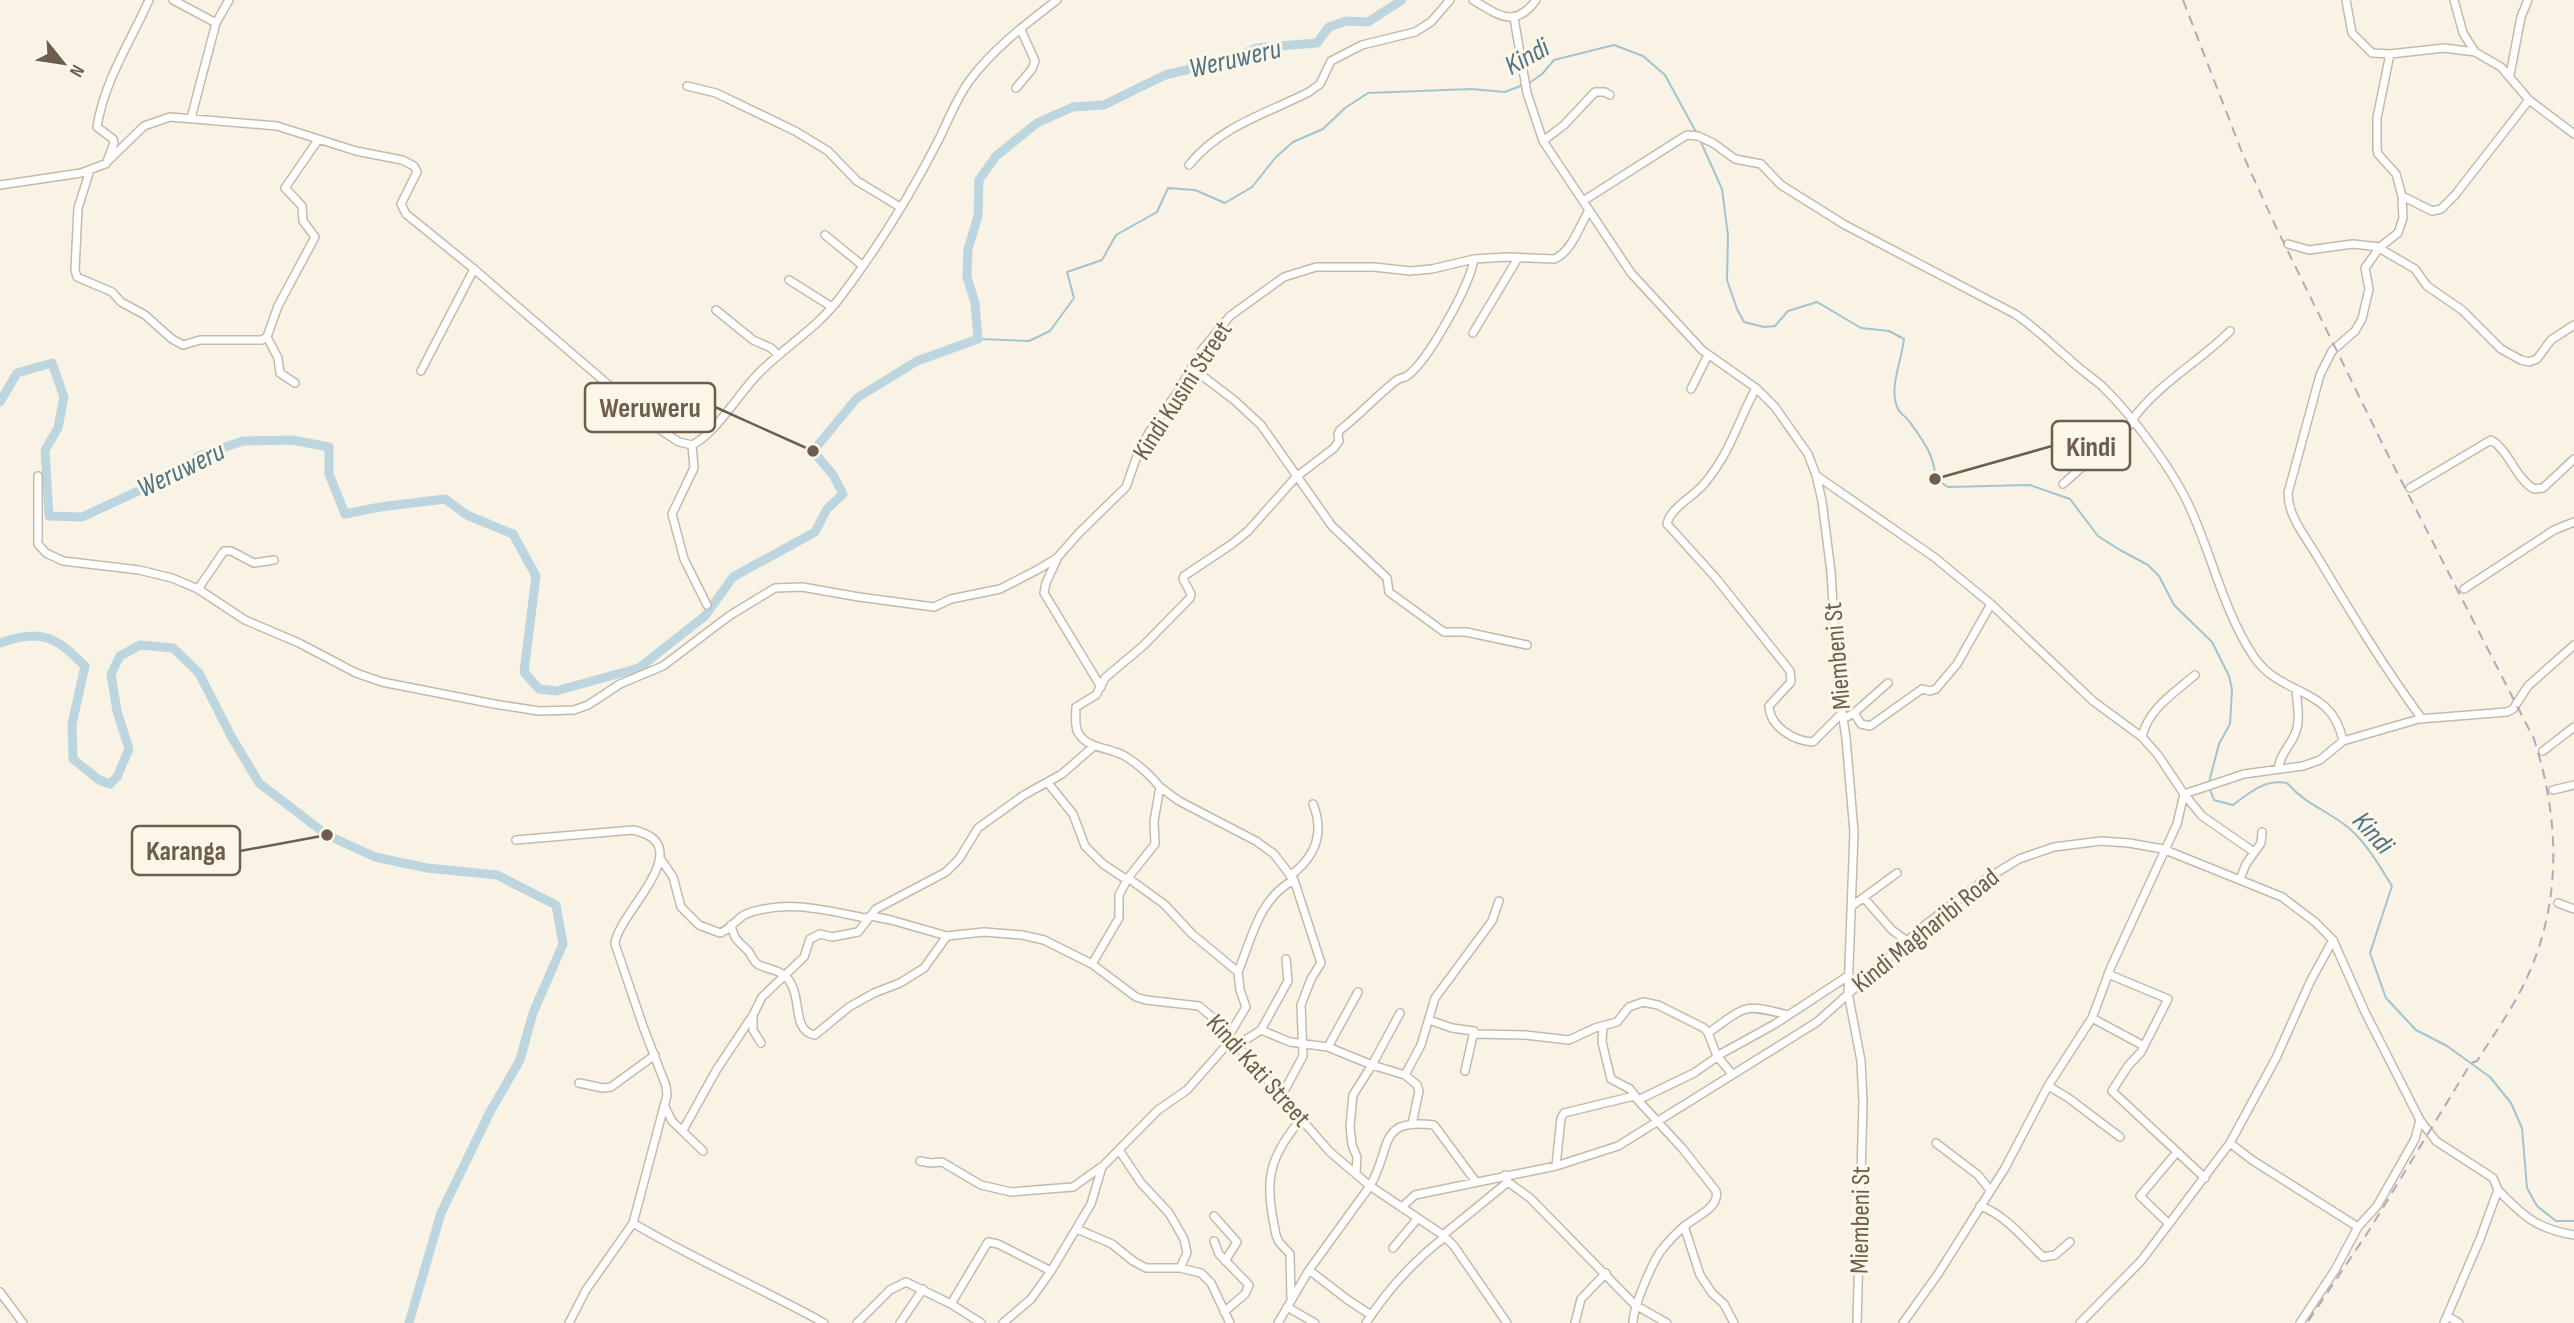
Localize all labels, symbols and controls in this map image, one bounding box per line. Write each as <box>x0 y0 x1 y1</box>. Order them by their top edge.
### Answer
north arrow <box>28 28 98 98</box>
water label: Kindi <box>1499 31 1556 83</box>
water label: Weruweru <box>1186 32 1285 86</box>
text: N <box>64 61 89 81</box>
street label: Kindi Kusini Street <box>1127 316 1239 466</box>
callout: Weruweru <box>585 383 715 432</box>
text: Weruweru <box>599 392 701 425</box>
callout: Kindi <box>2052 421 2130 470</box>
text: Kindi <box>2066 431 2116 464</box>
water label: Weruweru <box>132 434 231 505</box>
street label: Miembeni St <box>1818 601 1858 711</box>
water label: Kindi <box>2345 805 2401 862</box>
callout: Karanga <box>132 826 240 875</box>
text: Karanga <box>146 835 226 868</box>
street label: Kindi Magharibi Road <box>1846 862 2006 1000</box>
street label: Kindi Kati Street <box>1199 1008 1317 1134</box>
street label: Miembeni St <box>1845 1166 1877 1274</box>

